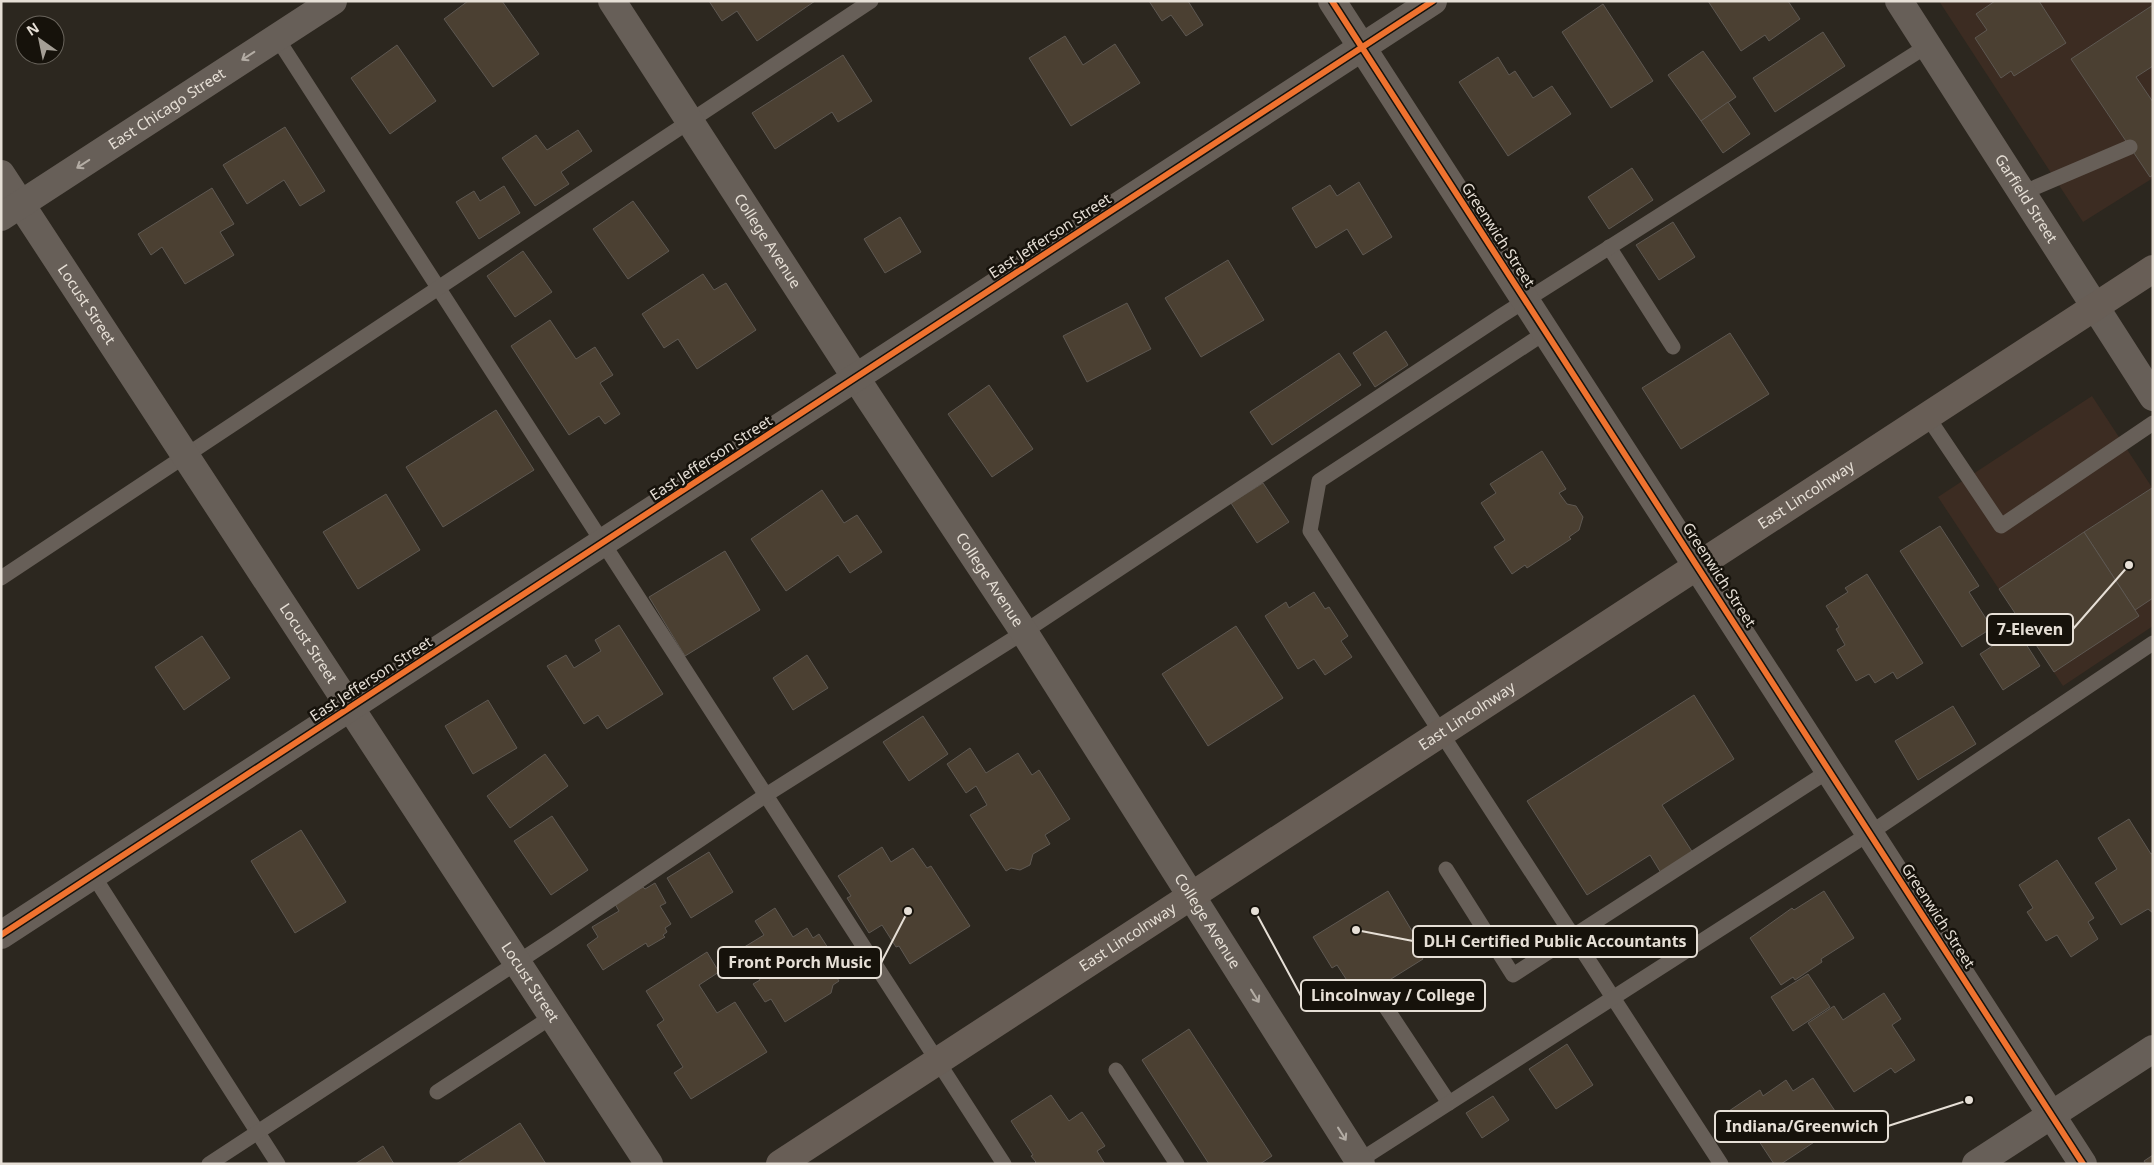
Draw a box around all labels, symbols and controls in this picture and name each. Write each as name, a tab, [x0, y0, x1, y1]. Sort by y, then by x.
north arrow	[15, 15, 65, 65]
text: N	[23, 18, 43, 40]
one-way arrow	[241, 51, 255, 62]
street label: East Chicago Street	[104, 62, 229, 154]
street label: Garfield Street	[1991, 150, 2063, 247]
one-way arrow	[76, 160, 90, 170]
street label: Greenwich Street	[1458, 178, 1540, 291]
street label: East Jefferson Street	[984, 188, 1115, 282]
street label: College Avenue	[730, 189, 806, 292]
street label: Locust Street	[54, 260, 121, 348]
street label: East Jefferson Street	[645, 410, 776, 504]
street label: East Lincolnway	[1753, 455, 1858, 533]
street label: Greenwich Street	[1679, 518, 1761, 631]
street label: College Avenue	[952, 528, 1029, 630]
street label: Locust Street	[276, 599, 343, 687]
callout: 7-Eleven	[1987, 614, 2073, 645]
text: 7-Eleven	[1997, 618, 2063, 640]
street label: East Jefferson Street	[305, 631, 436, 725]
street label: East Lincolnway	[1414, 676, 1519, 754]
street label: Greenwich Street	[1898, 859, 1980, 972]
street label: College Avenue	[1170, 869, 1246, 972]
street label: East Lincolnway	[1075, 897, 1180, 975]
callout: DLH Certified Public Accountants	[1413, 926, 1697, 957]
text: DLH Certified Public Accountants	[1423, 930, 1687, 952]
street label: Locust Street	[497, 938, 565, 1026]
callout: Front Porch Music	[718, 947, 881, 978]
text: Front Porch Music	[728, 951, 872, 973]
callout: Lincolnway / College	[1301, 980, 1485, 1011]
text: Lincolnway / College	[1311, 984, 1475, 1006]
one-way arrow	[1250, 989, 1261, 1003]
callout: Indiana/Greenwich	[1715, 1111, 1888, 1142]
text: Indiana/Greenwich	[1726, 1115, 1878, 1137]
one-way arrow	[1337, 1126, 1347, 1140]

